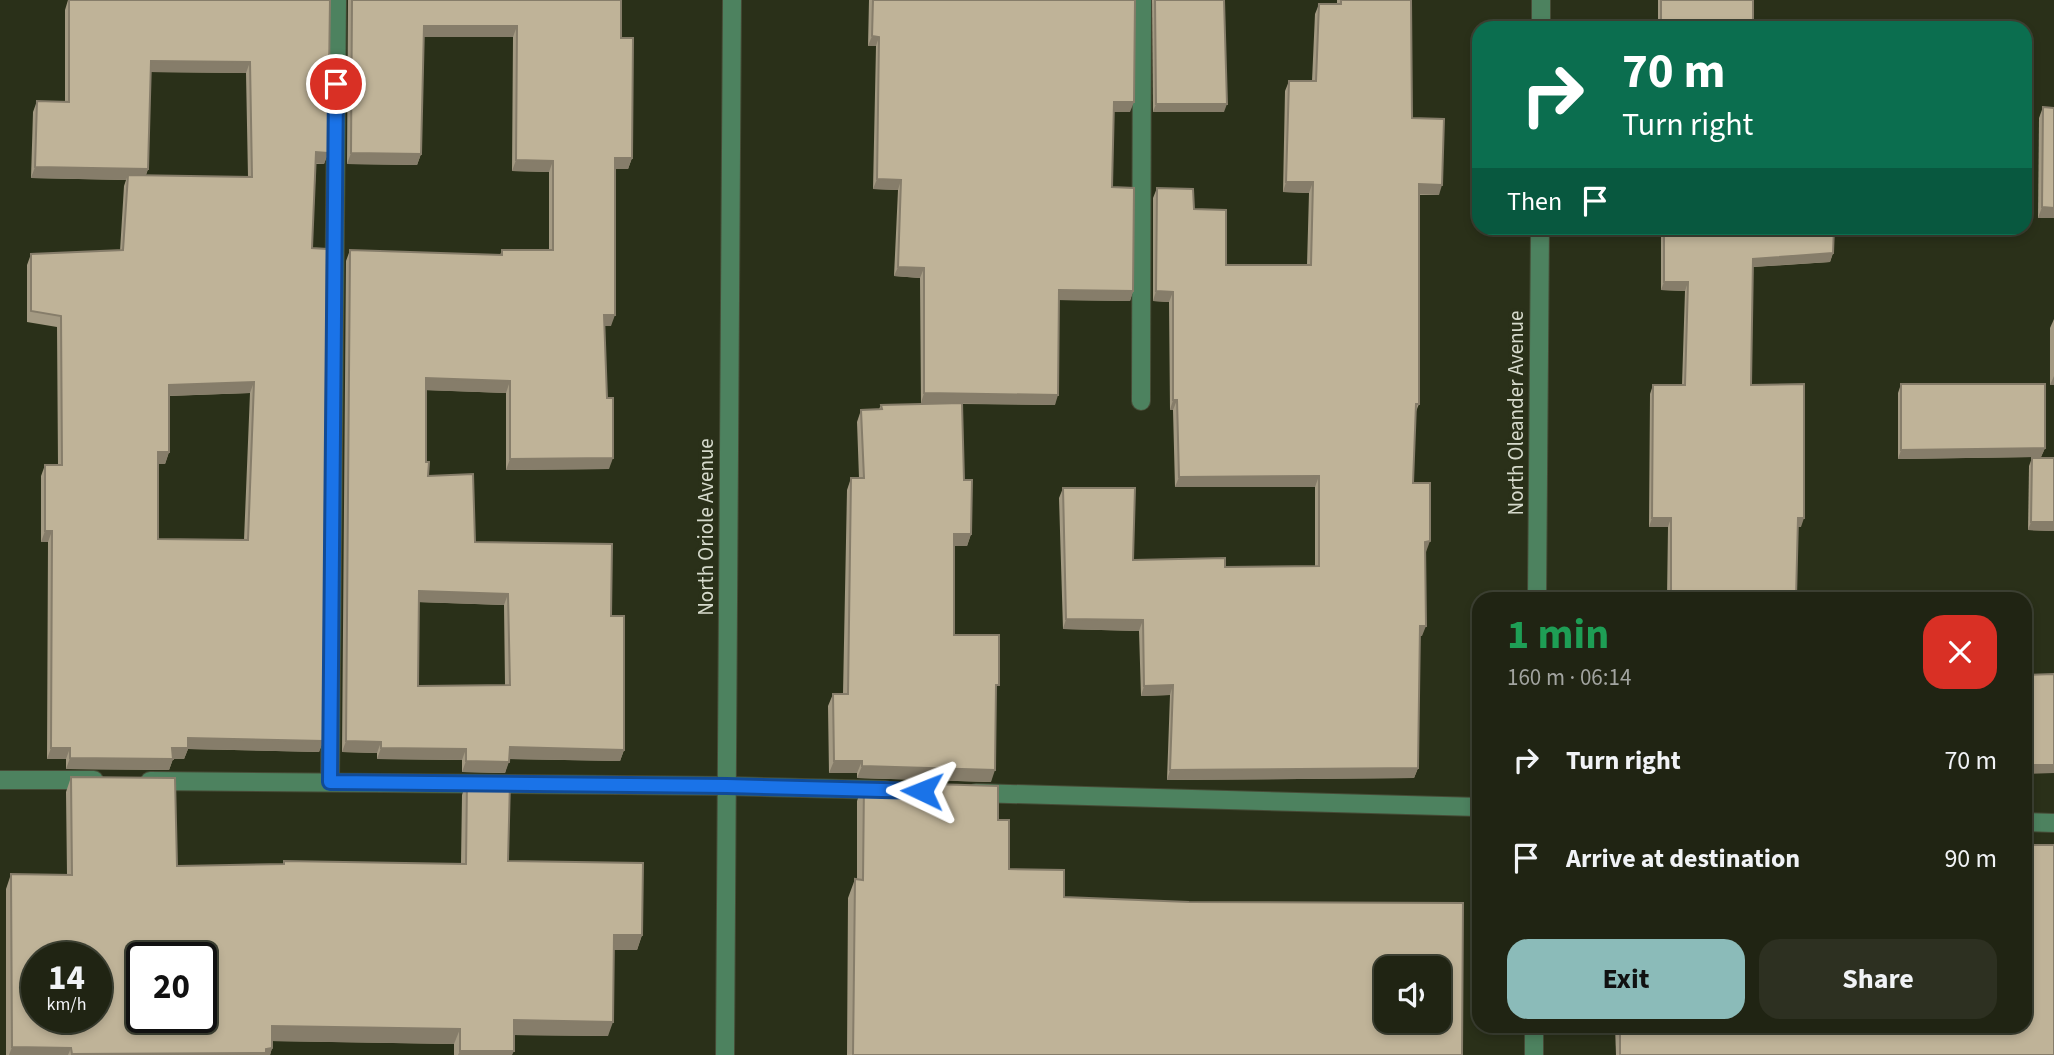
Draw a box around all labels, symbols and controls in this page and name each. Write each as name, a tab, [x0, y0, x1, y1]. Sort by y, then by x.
text: 70 m	[1622, 37, 1726, 107]
icon: right	[1507, 49, 1598, 140]
pin	[306, 54, 366, 114]
icon: arrive	[317, 65, 355, 103]
text: Turn right	[1622, 102, 1753, 148]
icon: arrive	[1576, 182, 1614, 220]
text: Then	[1507, 183, 1562, 220]
street label: North Oleander Avenue	[1501, 311, 1531, 515]
street label: North Oriole Avenue	[691, 438, 721, 616]
text: 1 min	[1507, 605, 1609, 665]
button: close	[1923, 615, 1997, 689]
text: 160 m · 06:14	[1507, 661, 1631, 694]
icon: right	[1507, 741, 1545, 779]
text: Turn right	[1566, 742, 1681, 779]
text: 70 m	[1944, 742, 1997, 779]
position arrow	[885, 754, 959, 828]
icon: arrive	[1507, 839, 1545, 877]
text: Arrive at destination	[1566, 840, 1800, 877]
text: 90 m	[1944, 840, 1997, 877]
button: Exit	[1507, 939, 1745, 1019]
button: Share	[1759, 939, 1997, 1019]
speed limit sign: 20	[126, 942, 217, 1033]
text: 14	[48, 953, 85, 1003]
map controls	[1374, 956, 1451, 1033]
button: sound	[1374, 956, 1451, 1033]
text: km/h	[47, 992, 86, 1017]

